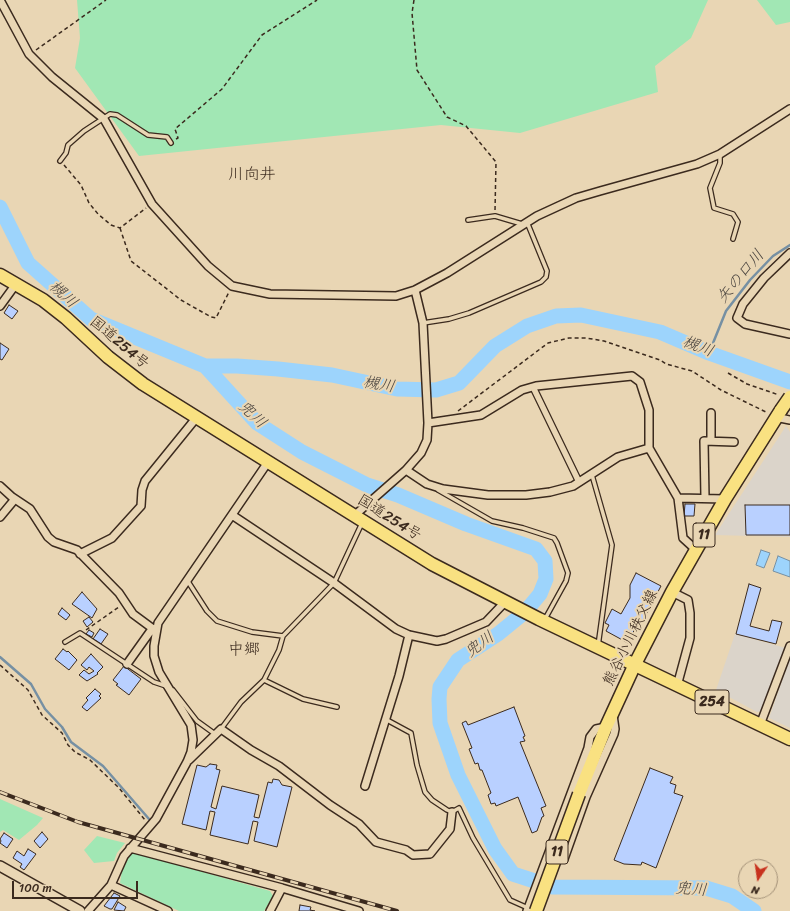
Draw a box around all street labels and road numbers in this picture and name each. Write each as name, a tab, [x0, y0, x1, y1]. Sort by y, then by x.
street label: 国道254号	[86, 313, 152, 373]
street label: 国道254号	[354, 491, 424, 545]
road number: 11	[693, 523, 715, 547]
street label: 熊谷小川秩父線	[600, 587, 662, 689]
road number: 254	[695, 690, 729, 714]
road number: 11	[546, 840, 568, 864]

